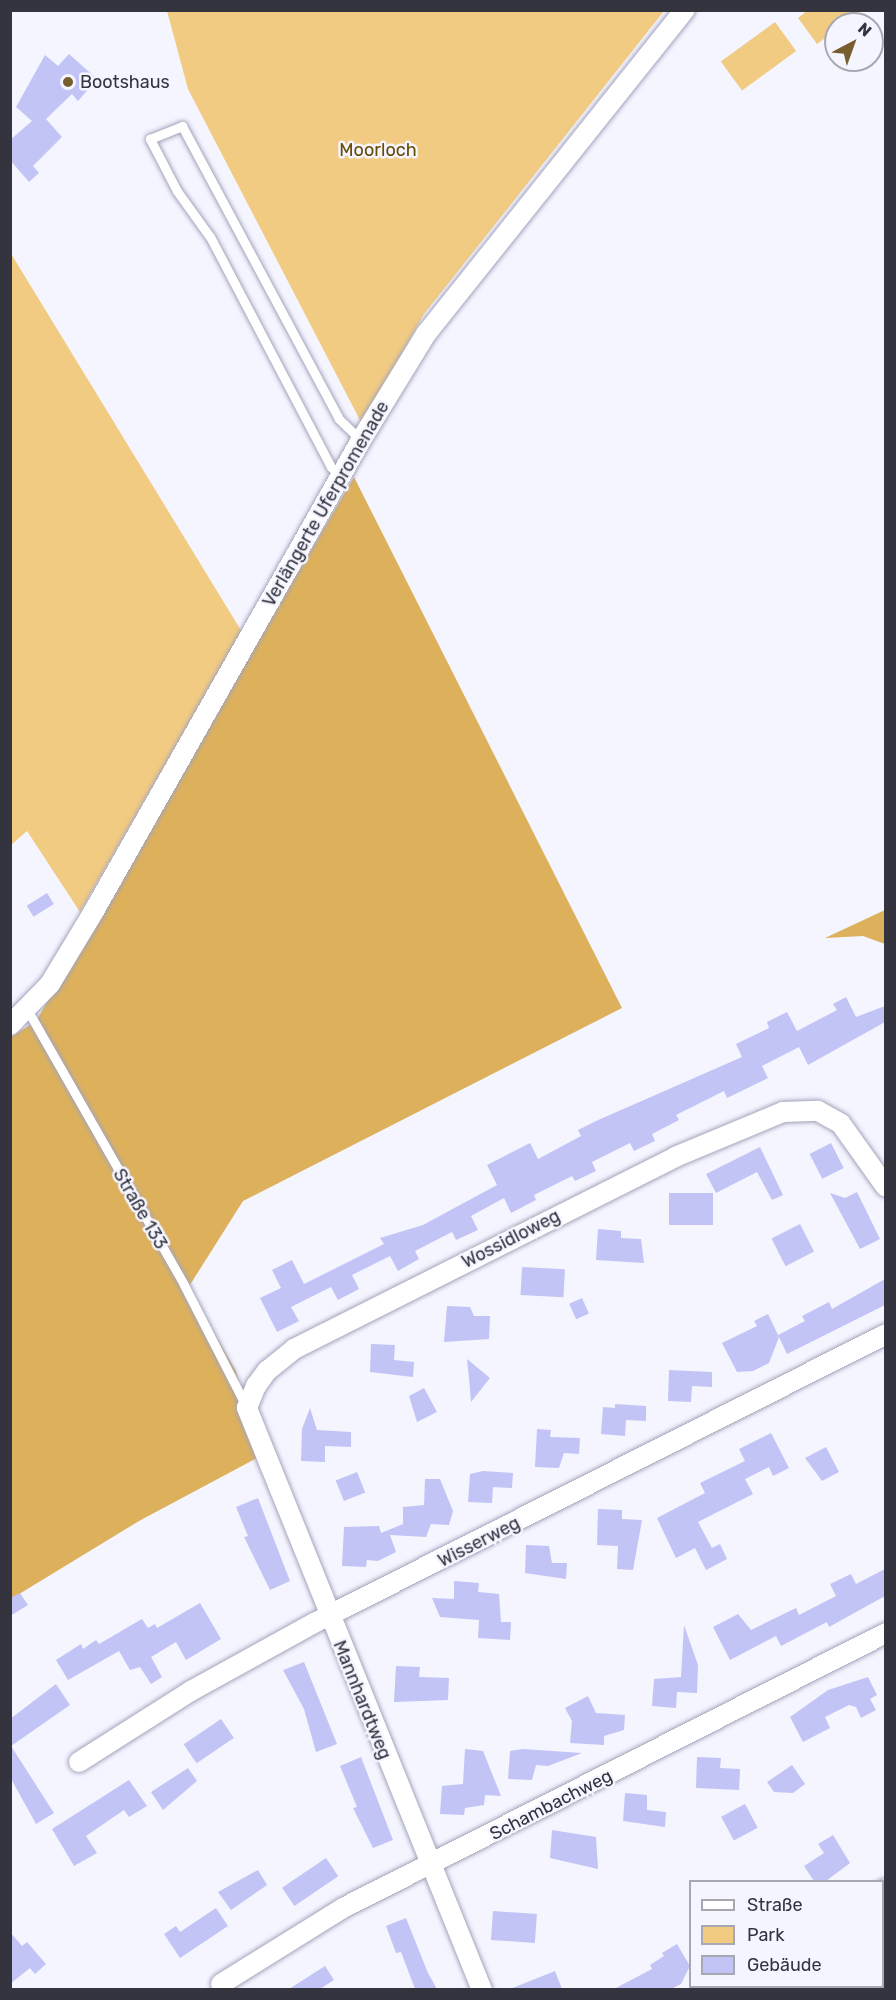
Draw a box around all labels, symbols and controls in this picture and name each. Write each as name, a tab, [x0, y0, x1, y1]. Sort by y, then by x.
north arrow	[824, 12, 884, 72]
text: N	[854, 19, 875, 40]
place label: Bootshaus	[80, 71, 170, 93]
marker: Bootshaus	[61, 75, 75, 89]
park label: Moorloch	[339, 139, 417, 161]
street label: Verlängerte Uferpromenade	[258, 397, 394, 611]
street label: Straße 133	[108, 1165, 172, 1253]
street label: Wossidloweg	[458, 1205, 564, 1273]
street label: Wisserweg	[434, 1512, 524, 1572]
street label: Mannhardtweg	[328, 1637, 396, 1763]
street label: Schambachweg	[486, 1765, 616, 1845]
legend	[689, 1880, 884, 1988]
text: Straße	[747, 1894, 803, 1916]
text: Park	[747, 1924, 784, 1946]
text: Gebäude	[747, 1954, 822, 1976]

